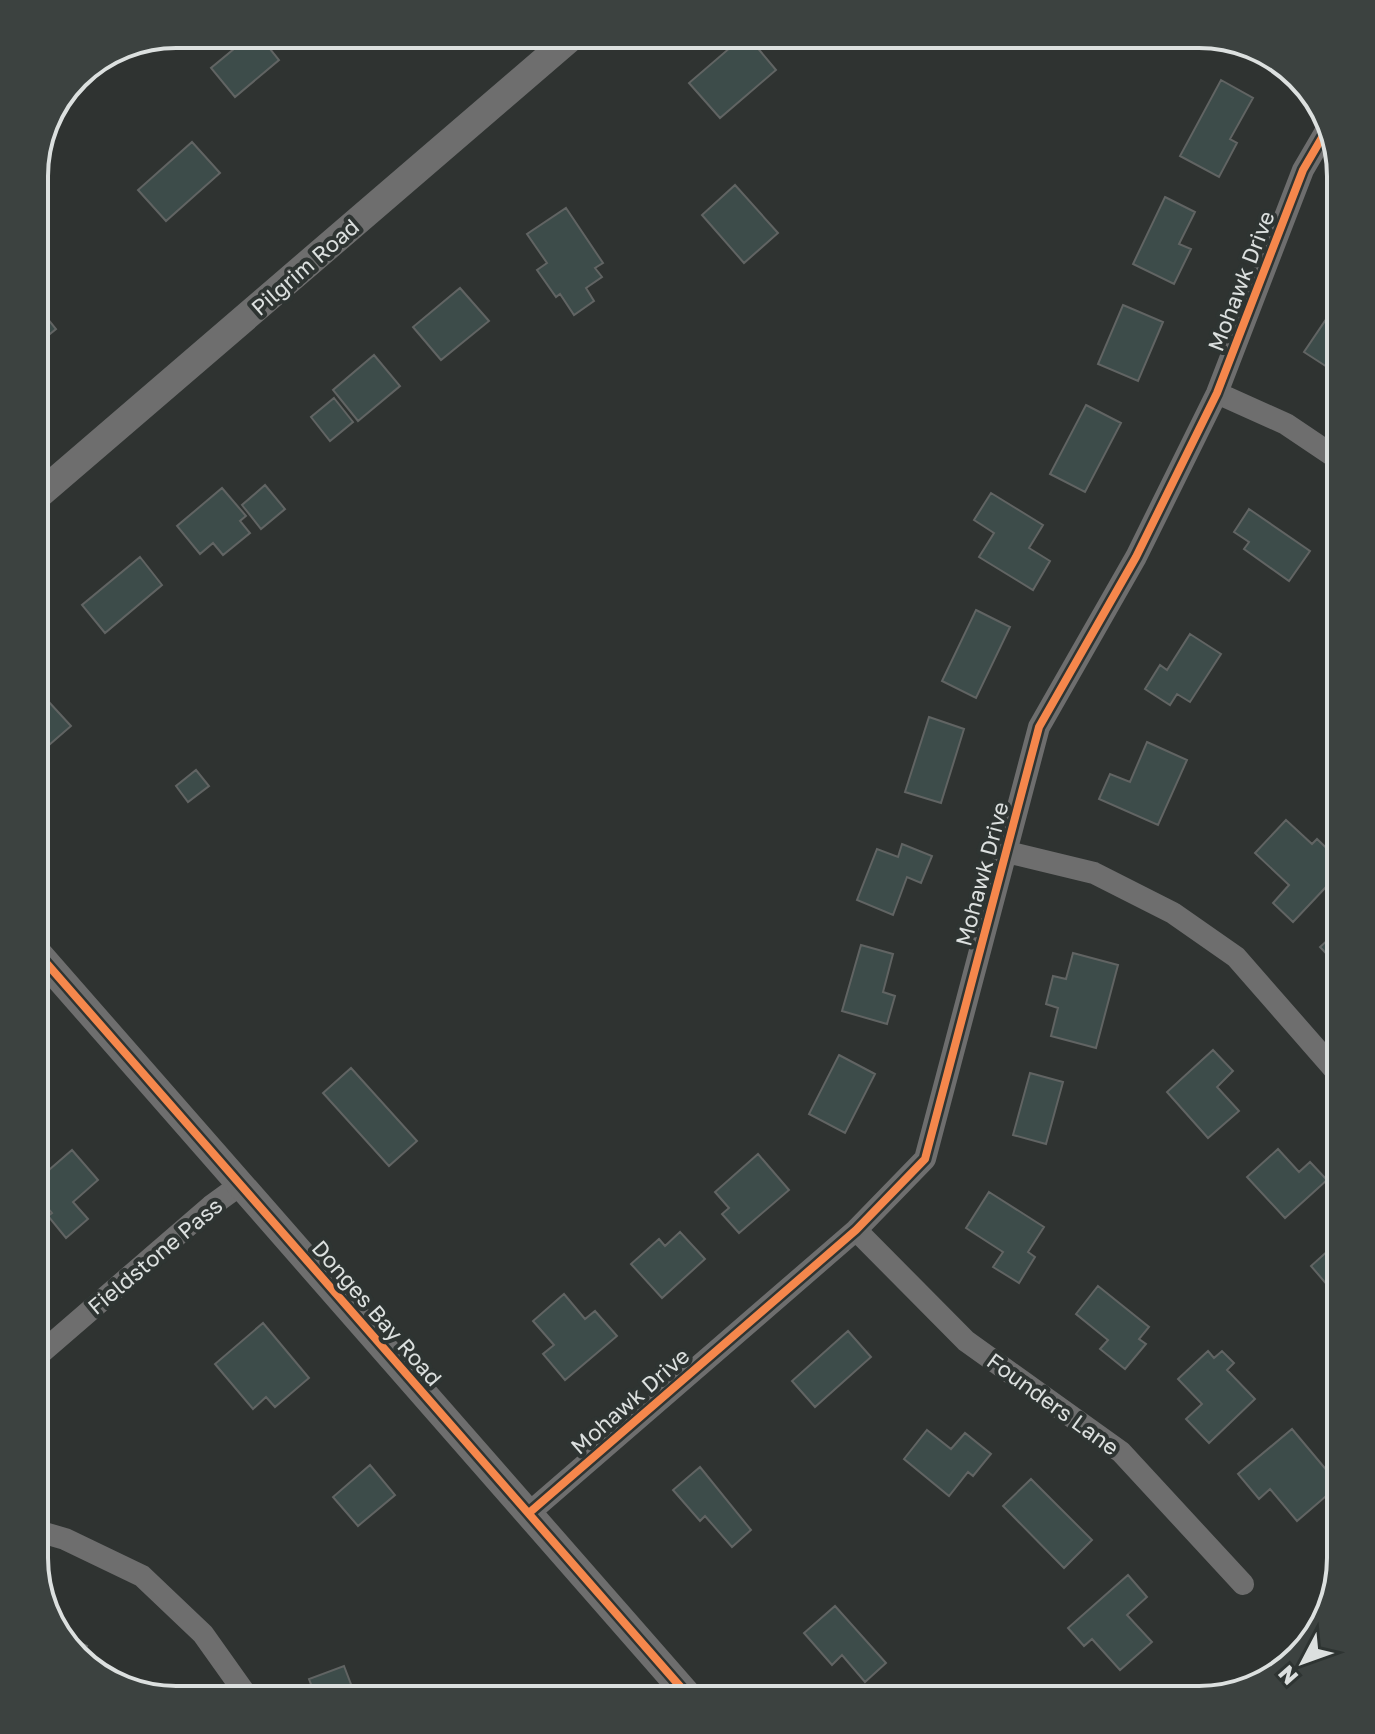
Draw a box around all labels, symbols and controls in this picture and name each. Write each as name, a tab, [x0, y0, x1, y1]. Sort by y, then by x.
street label: Mohawk Drive	[1201, 207, 1280, 355]
street label: Pilgrim Road	[245, 212, 364, 321]
street label: Mohawk Drive	[949, 799, 1014, 949]
street label: Fieldstone Pass	[82, 1191, 228, 1320]
street label: Donges Bay Road	[307, 1234, 448, 1391]
street label: Mohawk Drive	[565, 1342, 694, 1459]
street label: Founders Lane	[982, 1347, 1125, 1460]
north arrow	[1263, 1622, 1343, 1702]
text: N	[1272, 1660, 1303, 1691]

